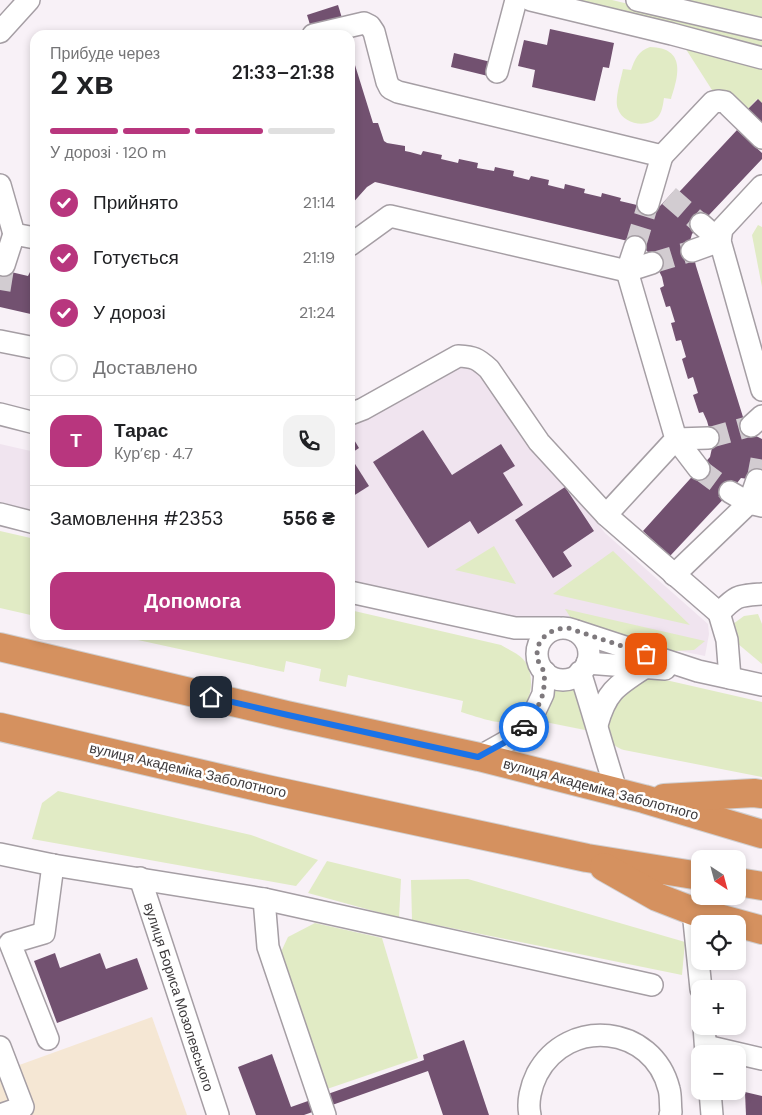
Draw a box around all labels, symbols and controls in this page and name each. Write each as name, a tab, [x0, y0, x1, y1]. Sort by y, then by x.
text: Прибуде через	[50, 43, 160, 64]
text: 21:33–21:38	[232, 60, 335, 85]
text: 2 хв	[50, 62, 114, 104]
text: У дорозі · 120 m	[50, 142, 166, 163]
icon: check	[50, 189, 78, 217]
text: Прийнято	[93, 190, 178, 215]
text: 21:14	[303, 192, 335, 213]
icon: check	[50, 244, 78, 272]
text: Готується	[93, 245, 179, 270]
text: 21:19	[303, 247, 335, 268]
icon: check	[50, 299, 78, 327]
text: У дорозі	[93, 300, 166, 325]
text: 21:24	[299, 302, 335, 323]
text: Доставлено	[93, 355, 198, 380]
button: phone	[283, 415, 335, 467]
text: Тарас	[114, 418, 168, 443]
text: Т	[70, 428, 82, 453]
text: Кур’єр · 4.7	[114, 443, 193, 464]
text: Замовлення #2353	[50, 506, 224, 531]
text: 556 ₴	[282, 506, 335, 531]
button: Допомога	[50, 572, 335, 630]
pin	[625, 633, 667, 675]
icon: bag	[632, 640, 660, 668]
pin	[190, 676, 232, 718]
icon: home	[197, 683, 225, 711]
courier	[499, 702, 549, 752]
icon: car	[510, 713, 538, 741]
street label: вулиця Академіка Заболотного	[88, 739, 288, 801]
street label: вулиця Академіка Заболотного	[501, 754, 701, 824]
north arrow	[691, 850, 746, 905]
map controls	[691, 850, 746, 1100]
street label: вулиця Бориса Мозолевського	[140, 900, 218, 1094]
button: locate	[691, 915, 746, 970]
button: +	[691, 980, 746, 1035]
button: −	[691, 1045, 746, 1100]

